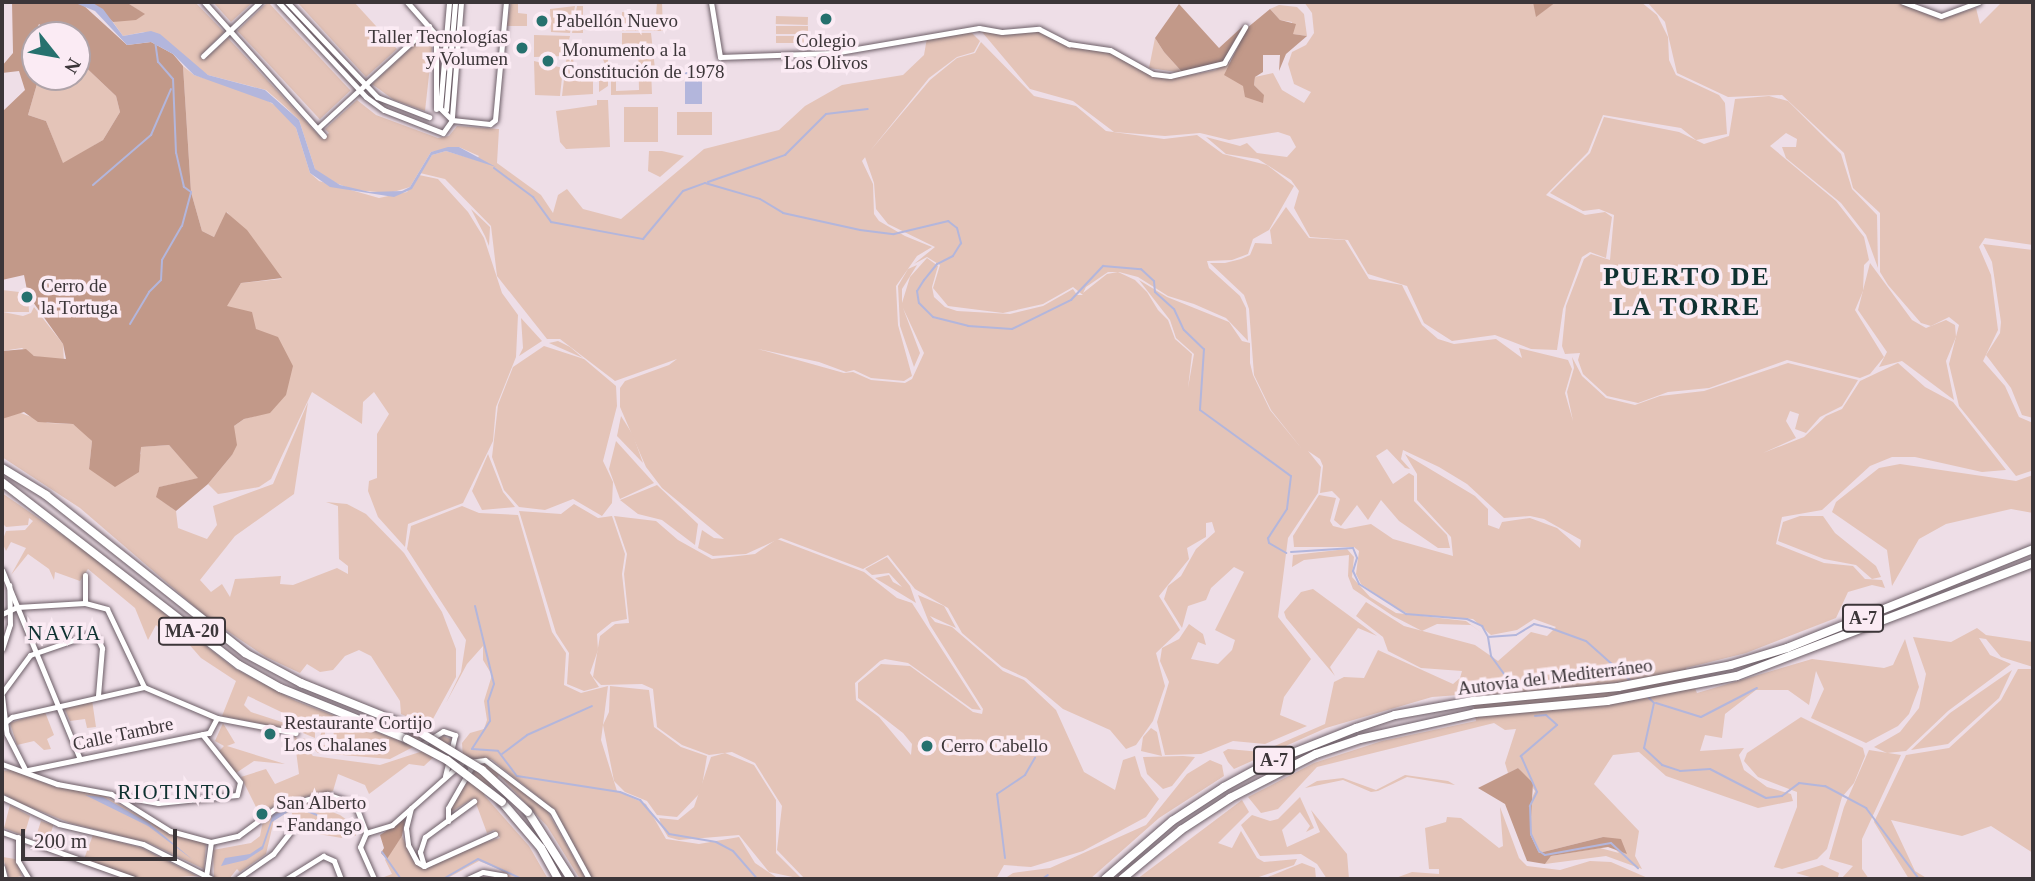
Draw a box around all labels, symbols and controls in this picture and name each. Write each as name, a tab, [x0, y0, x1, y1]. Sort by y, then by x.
place label: Pabellón Nuevo	[556, 10, 678, 32]
marker: Colegio Los Olivos	[818, 11, 834, 27]
marker: Pabellón Nuevo	[534, 13, 550, 29]
north arrow	[21, 21, 91, 91]
place label: Taller Tecnologías y Volumen	[368, 26, 508, 70]
place label: Colegio Los Olivos	[784, 30, 868, 74]
place label: Monumento a la Constitución de 1978	[562, 39, 725, 83]
marker: Taller Tecnologías y Volumen	[514, 40, 530, 56]
marker: Monumento a la Constitución de 1978	[540, 53, 556, 69]
text: N	[60, 55, 85, 77]
district label: PUERTO DE LA TORRE	[1604, 261, 1770, 322]
place label: Cerro de la Tortuga	[41, 275, 118, 319]
marker: Cerro de la Tortuga	[19, 289, 35, 305]
road number: A-7	[1842, 604, 1884, 632]
road number: MA-20	[157, 616, 227, 646]
district label: NAVIA	[28, 620, 102, 646]
street label: Autovía del Mediterráneo	[1456, 654, 1654, 700]
street label: Calle Tambre	[70, 712, 176, 756]
place label: Restaurante Cortijo Los Chalanes	[284, 712, 432, 756]
marker: Restaurante Cortijo Los Chalanes	[262, 726, 278, 742]
place label: Cerro Cabello	[941, 735, 1048, 757]
marker: Cerro Cabello	[919, 738, 935, 754]
road number: A-7	[1253, 746, 1295, 774]
district label: RIOTINTO	[119, 779, 231, 805]
place label: San Alberto - Fandango	[276, 792, 367, 836]
marker: San Alberto - Fandango	[254, 806, 270, 822]
scale bar	[24, 814, 180, 858]
text: 200 m	[34, 829, 87, 853]

